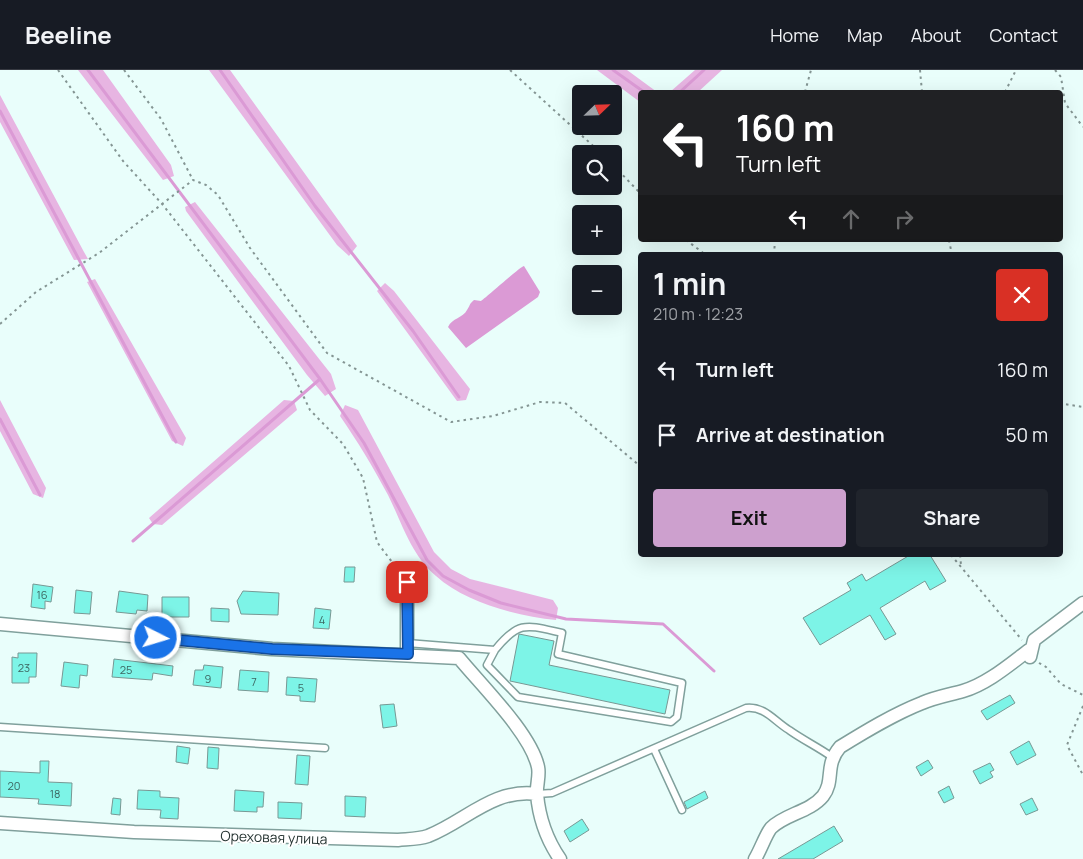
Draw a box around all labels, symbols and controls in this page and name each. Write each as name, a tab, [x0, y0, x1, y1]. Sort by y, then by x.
text: Beeline	[25, 18, 112, 51]
text: Home	[770, 23, 819, 47]
text: Map	[847, 23, 883, 47]
text: About	[911, 23, 961, 47]
text: Contact	[989, 23, 1058, 47]
north arrow	[572, 85, 622, 135]
map controls	[572, 85, 622, 315]
text: 160 m	[736, 104, 835, 152]
icon: left	[653, 110, 718, 175]
button: search	[572, 145, 622, 195]
text: Turn left	[736, 149, 821, 179]
button: +	[572, 205, 622, 255]
icon: left	[784, 205, 812, 233]
icon: ahead	[837, 205, 865, 233]
icon: right	[890, 205, 918, 233]
text: 1 min	[653, 263, 726, 304]
button: −	[572, 265, 622, 315]
button: close	[996, 269, 1048, 321]
text: 210 m · 12:23	[653, 303, 743, 325]
icon: left	[653, 356, 681, 384]
text: Turn left	[696, 357, 774, 383]
text: 160 m	[997, 357, 1048, 383]
icon: arrive	[653, 421, 681, 449]
text: Arrive at destination	[696, 422, 885, 448]
text: 50 m	[1006, 422, 1048, 448]
button: Exit	[653, 489, 846, 547]
button: Share	[856, 489, 1048, 547]
pin	[386, 561, 428, 603]
icon: arrive	[393, 568, 421, 596]
house number: 16	[36, 587, 48, 602]
position arrow	[129, 611, 181, 663]
house number: 4	[319, 612, 325, 627]
house number: 23	[18, 660, 30, 675]
house number: 25	[120, 662, 132, 677]
house number: 9	[205, 671, 212, 686]
house number: 7	[251, 674, 257, 689]
house number: 5	[298, 680, 304, 695]
house number: 20	[8, 778, 20, 793]
house number: 18	[50, 786, 60, 801]
street label: Ореховая улица	[220, 826, 328, 848]

